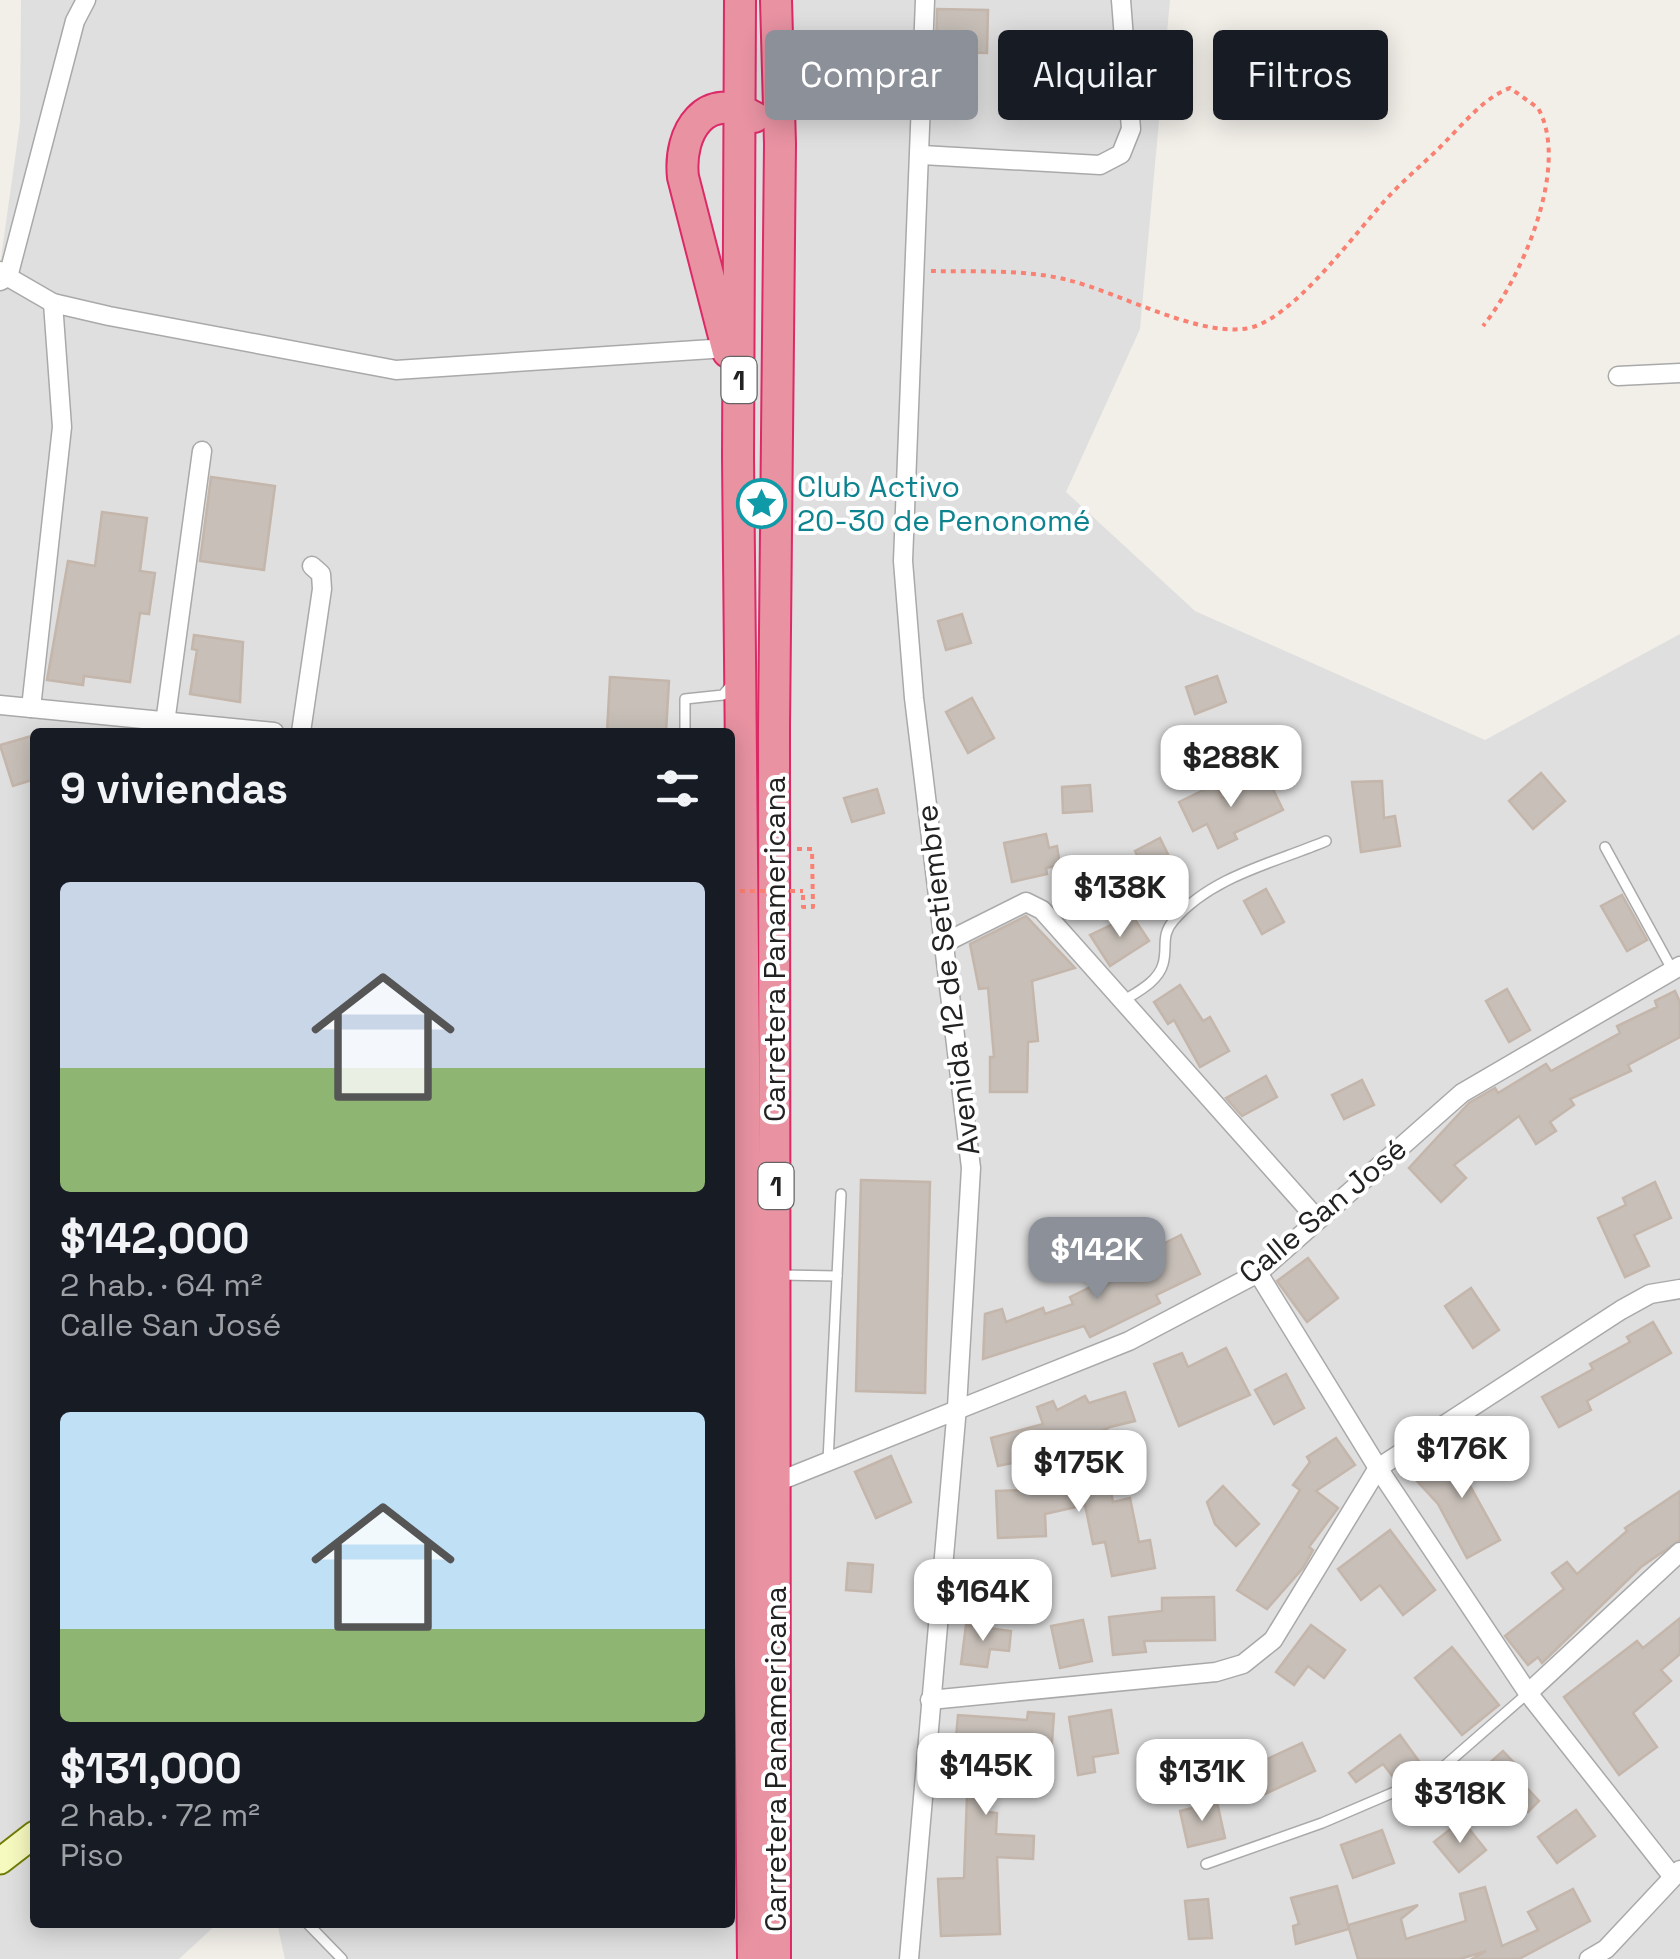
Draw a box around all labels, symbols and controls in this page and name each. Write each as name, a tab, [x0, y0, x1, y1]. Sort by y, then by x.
chip: Comprar	[765, 30, 978, 120]
chip: Alquilar	[998, 30, 1193, 120]
chip: Filtros	[1213, 30, 1388, 120]
road number: 1	[722, 357, 756, 403]
place label: Club Activo 20-30 de Penonomé	[797, 467, 1091, 540]
place icon: Club Activo 20-30 de Penonomé	[736, 478, 788, 530]
pin: $288K	[1161, 725, 1301, 810]
text: $288K	[1183, 737, 1279, 777]
icon: filters	[650, 761, 705, 816]
text: 9 viviendas	[60, 762, 288, 815]
street label: Carretera Panamericana	[755, 776, 794, 1122]
street label: Avenida 12 de Setiembre	[907, 803, 988, 1158]
pin: $138K	[1050, 855, 1190, 940]
text: $138K	[1074, 867, 1166, 907]
icon: home	[293, 947, 473, 1127]
street label: Calle San José	[1231, 1129, 1415, 1292]
road number: 1	[758, 1163, 794, 1209]
text: $142,000	[60, 1212, 250, 1265]
pin: $142K	[1027, 1217, 1167, 1302]
text: $142K	[1050, 1229, 1144, 1269]
text: 2 hab. · 64 m²	[60, 1265, 262, 1305]
text: Calle San José	[60, 1305, 281, 1345]
pin: $176K	[1392, 1416, 1532, 1501]
text: $176K	[1416, 1428, 1508, 1468]
pin: $175K	[1009, 1430, 1149, 1515]
text: $175K	[1034, 1442, 1124, 1482]
icon: home	[293, 1477, 473, 1657]
pin: $164K	[913, 1559, 1053, 1644]
text: $164K	[936, 1571, 1030, 1611]
street label: Carretera Panamericana	[756, 1586, 795, 1932]
pin: $145K	[916, 1733, 1056, 1818]
pin: $131K	[1132, 1739, 1272, 1824]
text: $131,000	[60, 1742, 242, 1795]
text: $145K	[939, 1745, 1033, 1785]
text: $131K	[1158, 1751, 1246, 1791]
pin: $318K	[1390, 1761, 1530, 1846]
text: $318K	[1414, 1773, 1506, 1813]
text: 2 hab. · 72 m²	[60, 1795, 260, 1835]
text: Piso	[60, 1835, 124, 1875]

